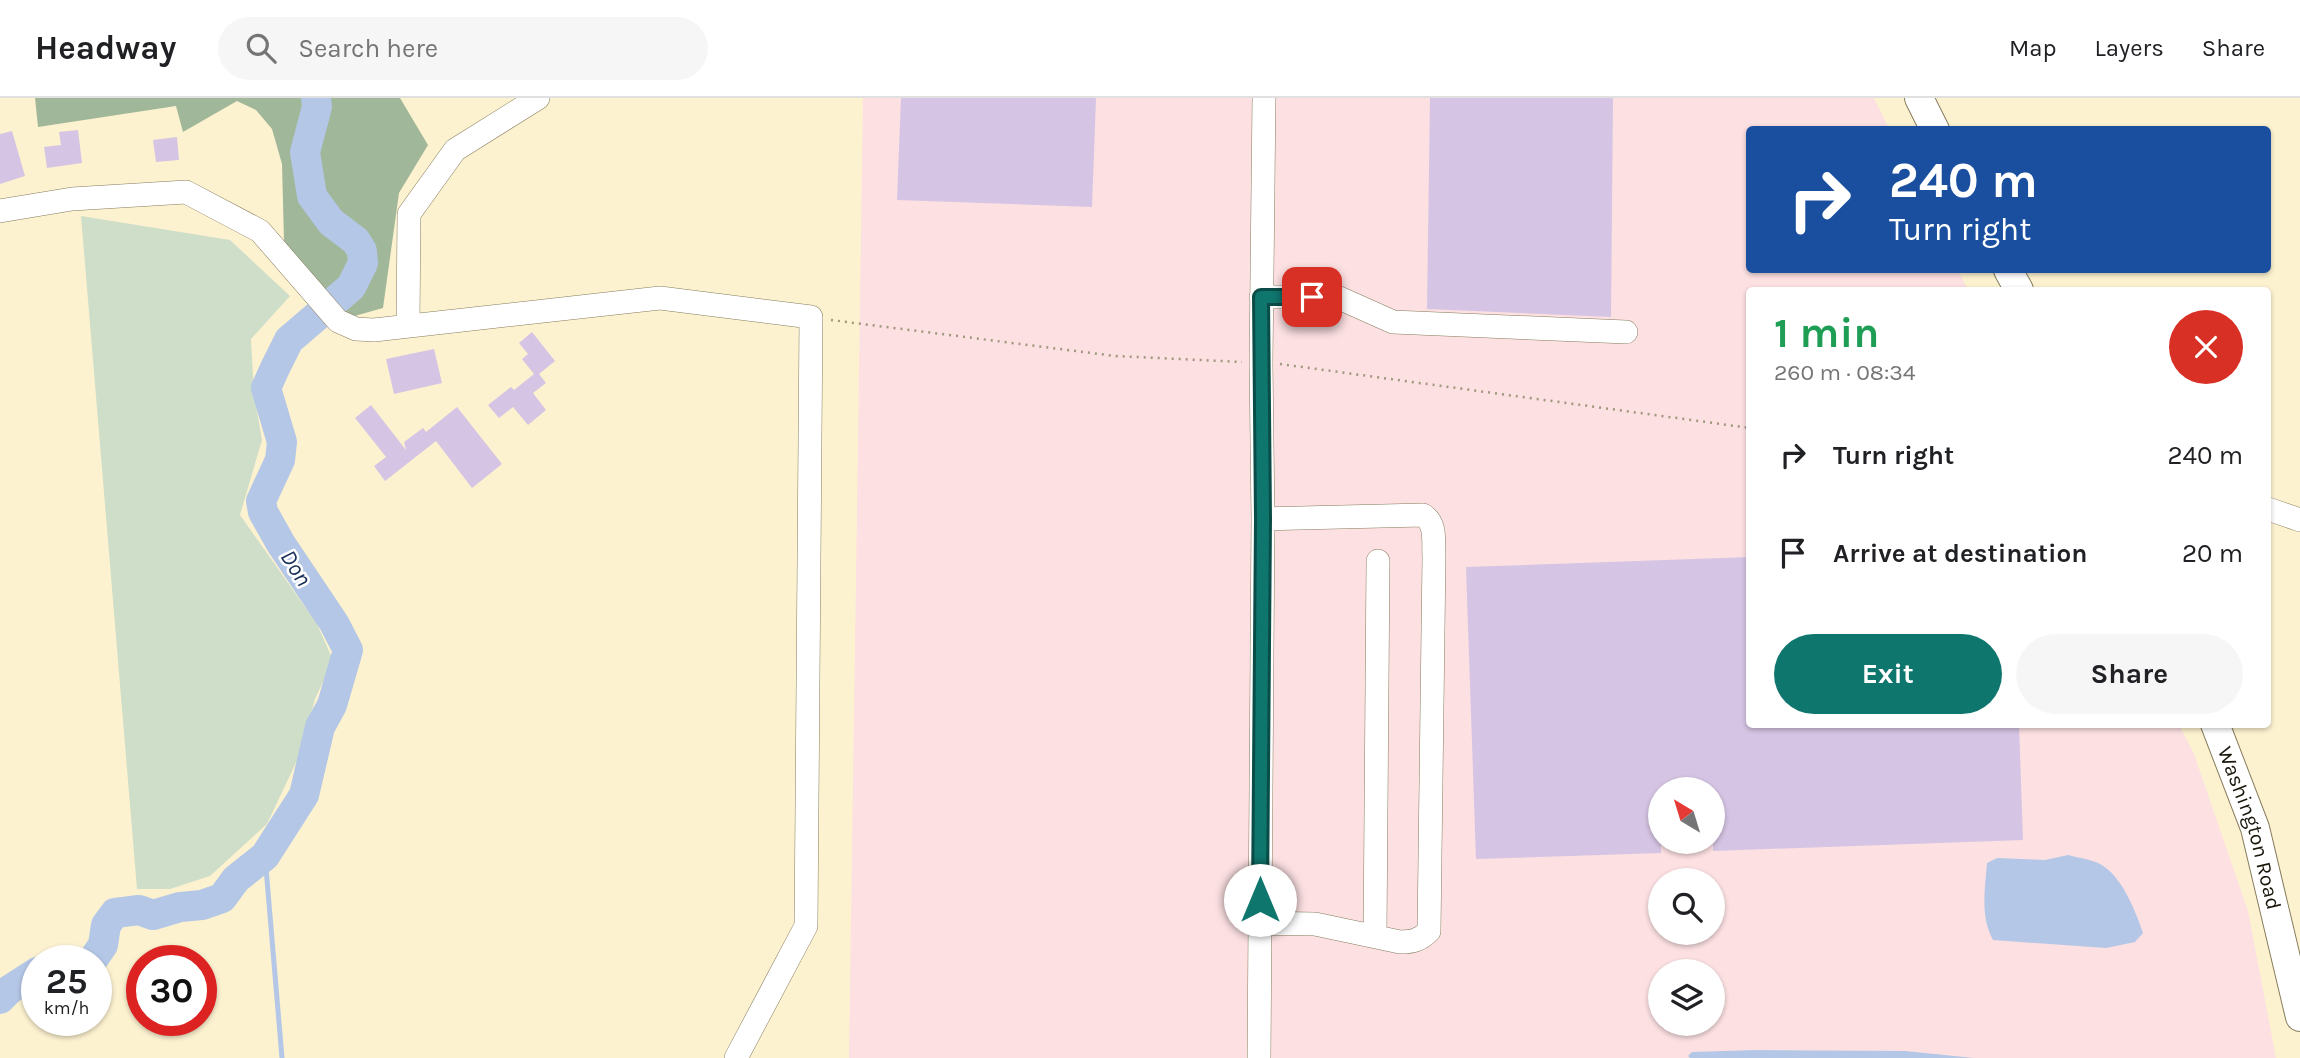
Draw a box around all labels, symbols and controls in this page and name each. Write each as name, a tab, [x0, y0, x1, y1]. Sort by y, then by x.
search box	[218, 17, 708, 80]
text: Headway	[35, 29, 176, 67]
icon: search	[242, 29, 280, 67]
text: Search here	[298, 33, 438, 64]
text: Map	[2009, 34, 2057, 62]
text: Layers	[2095, 34, 2164, 62]
text: Share	[2202, 34, 2265, 62]
text: 240 m	[1889, 152, 2038, 209]
icon: right	[1774, 154, 1865, 245]
text: Turn right	[1889, 211, 2031, 248]
pin	[1282, 267, 1342, 327]
icon: arrive	[1293, 278, 1331, 316]
text: 1 min	[1774, 308, 1879, 358]
button: close	[2169, 310, 2243, 384]
text: 260 m · 08:34	[1774, 359, 1916, 386]
icon: right	[1774, 436, 1812, 474]
text: Turn right	[1833, 440, 1954, 471]
text: 240 m	[2167, 440, 2243, 471]
icon: arrive	[1774, 534, 1812, 572]
text: Arrive at destination	[1833, 538, 2087, 569]
text: 20 m	[2182, 538, 2243, 569]
water label: Don	[275, 545, 317, 591]
button: Exit	[1774, 634, 2002, 714]
button: Share	[2016, 634, 2243, 714]
street label: Washington Road	[2213, 743, 2286, 912]
north arrow	[1648, 777, 1726, 854]
map controls	[1648, 777, 1725, 1036]
position arrow	[1223, 863, 1297, 937]
button: search	[1648, 868, 1725, 945]
speed limit sign: 30	[126, 945, 217, 1036]
button: layers	[1648, 959, 1725, 1036]
text: 25	[46, 961, 87, 1002]
text: km/h	[44, 997, 89, 1019]

